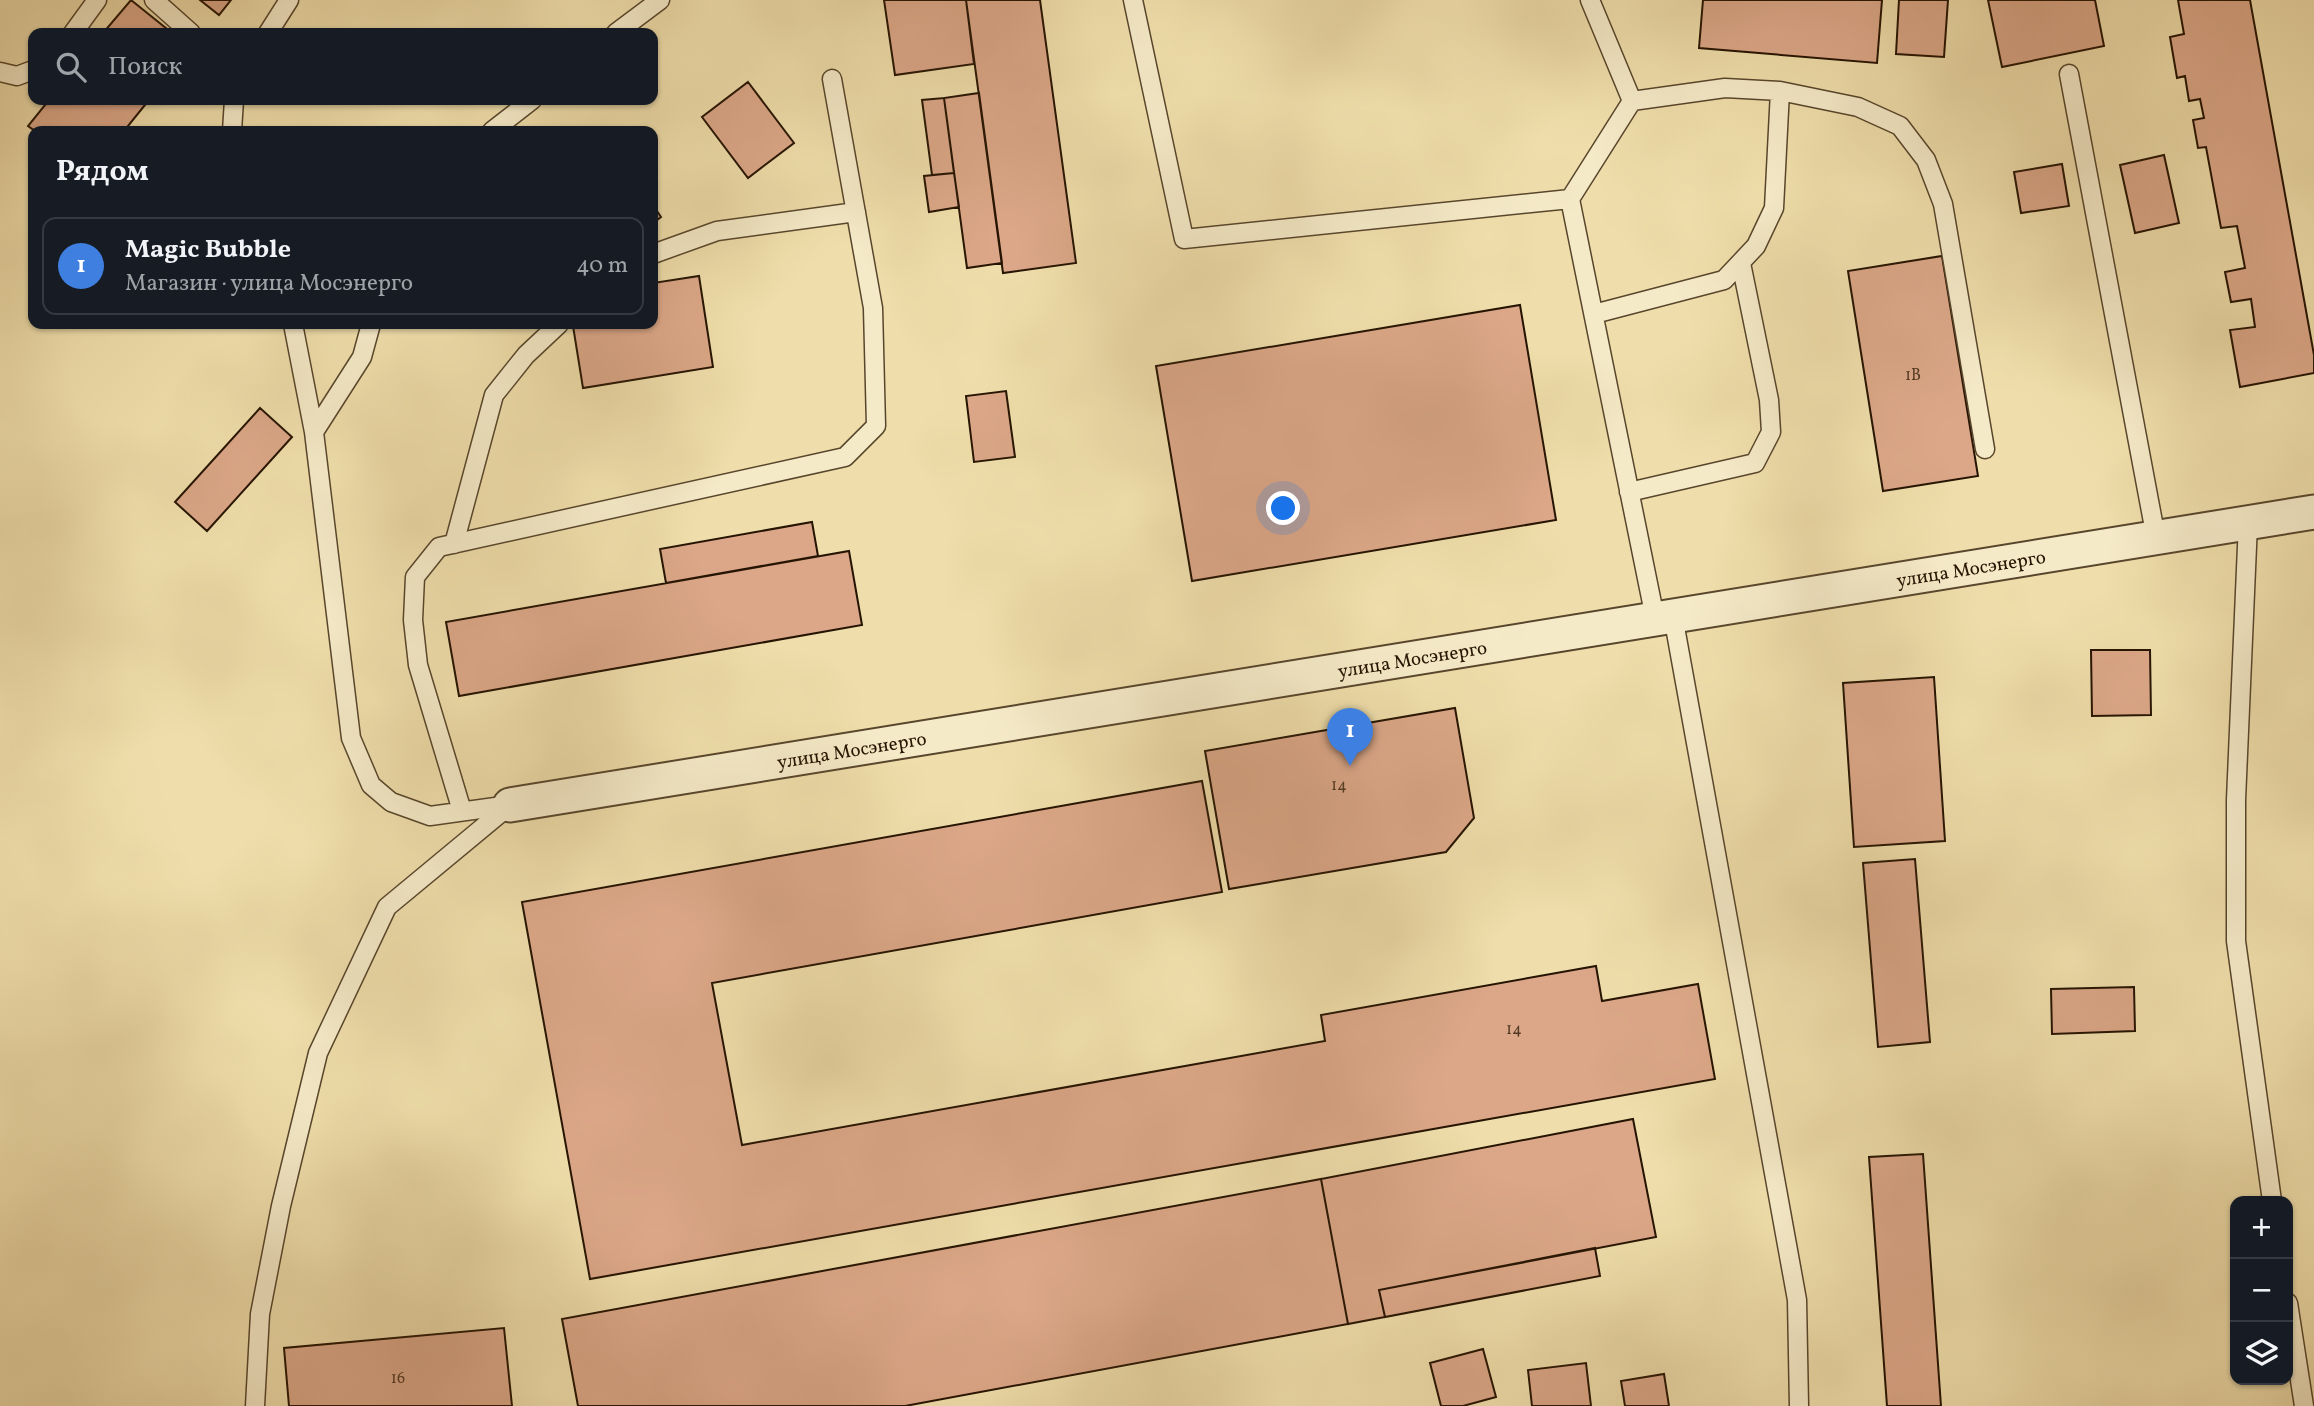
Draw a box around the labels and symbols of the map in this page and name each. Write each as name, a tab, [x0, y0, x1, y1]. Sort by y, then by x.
house number: 1В	[1905, 365, 1921, 387]
your location	[1266, 491, 1300, 525]
street label: улица Мосэнерго	[1895, 545, 2048, 595]
street label: улица Мосэнерго	[1336, 636, 1489, 685]
pin: 1	[1327, 708, 1373, 766]
street label: улица Мосэнерго	[775, 727, 928, 776]
house number: 14	[1331, 775, 1347, 797]
house number: 14	[1506, 1019, 1522, 1041]
house number: 16	[391, 1368, 405, 1390]

